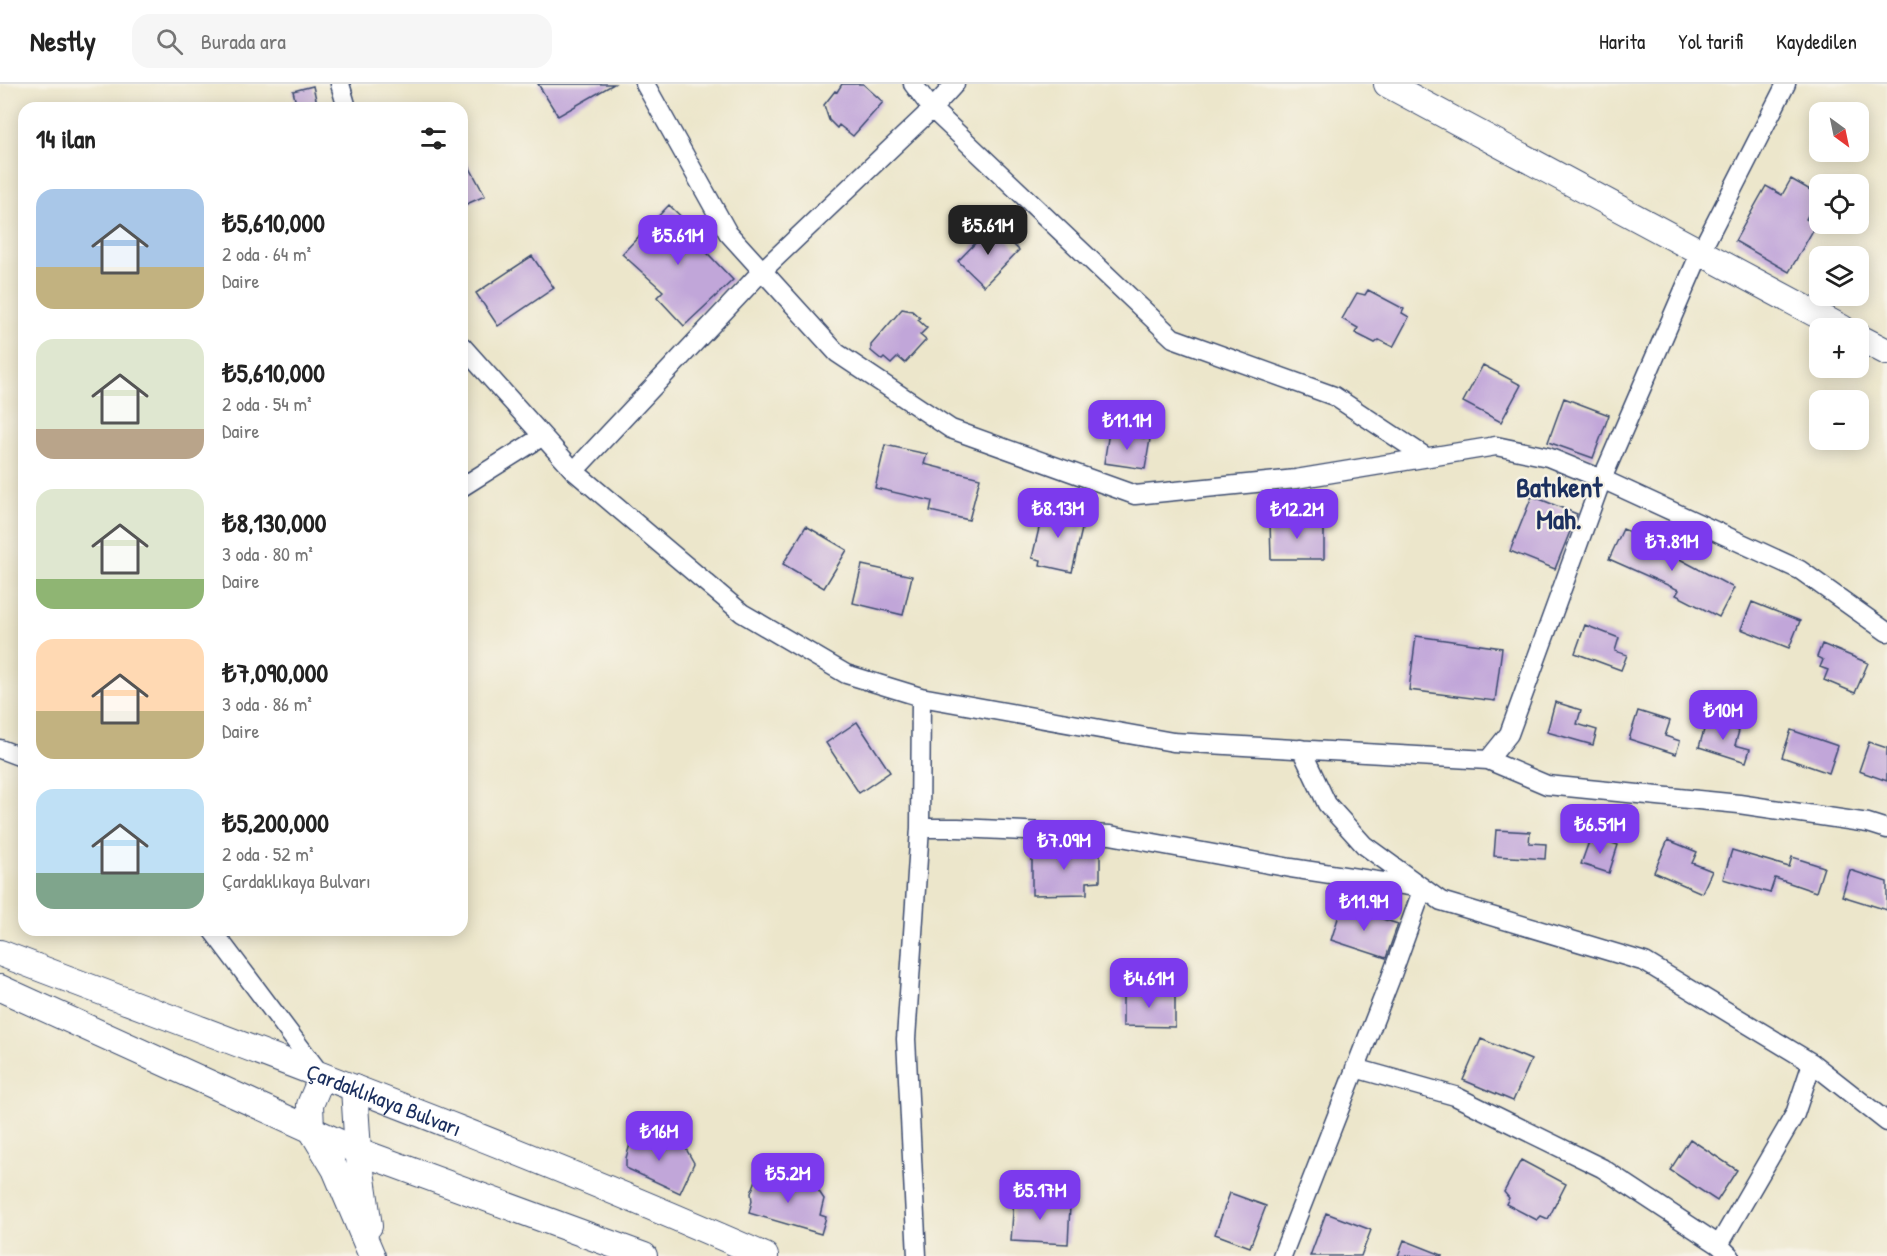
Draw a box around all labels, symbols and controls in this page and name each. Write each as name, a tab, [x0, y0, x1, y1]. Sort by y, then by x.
search box	[132, 14, 552, 68]
text: Nestly	[30, 22, 96, 60]
icon: search	[153, 25, 186, 58]
text: Burada ara	[201, 26, 286, 56]
text: Harita	[1599, 27, 1645, 56]
text: Yol tarifi	[1678, 27, 1743, 56]
text: Kaydedilen	[1776, 27, 1857, 56]
north arrow	[1809, 102, 1869, 162]
map controls	[1809, 102, 1869, 450]
text: 14 ilan	[36, 121, 96, 156]
icon: filters	[417, 122, 450, 155]
button: locate	[1809, 174, 1869, 234]
text: ₺5,610,000	[222, 205, 325, 240]
pin: ₺5.61M	[939, 205, 1037, 256]
text: ₺5.61M	[962, 211, 1014, 238]
icon: home	[84, 213, 156, 285]
pin: ₺5.61M	[629, 215, 727, 266]
text: ₺5.61M	[652, 221, 704, 248]
text: 2 oda · 64 m²	[222, 240, 311, 267]
button: layers	[1809, 246, 1869, 306]
text: Daire	[222, 267, 259, 294]
button: +	[1809, 318, 1869, 378]
text: ₺5,610,000	[222, 355, 325, 390]
icon: home	[84, 363, 156, 435]
text: 2 oda · 54 m²	[222, 390, 312, 417]
button: −	[1809, 390, 1869, 450]
pin: ₺11.1M	[1078, 400, 1176, 451]
text: ₺11.1M	[1102, 406, 1152, 433]
text: Daire	[222, 417, 259, 444]
district label: Batıkent Mah.	[1516, 468, 1603, 538]
pin: ₺8.13M	[1009, 488, 1107, 539]
pin: ₺12.2M	[1248, 489, 1346, 540]
text: ₺8.13M	[1032, 494, 1084, 521]
text: ₺12.2M	[1270, 495, 1324, 522]
text: ₺8,130,000	[222, 505, 326, 540]
icon: home	[84, 513, 156, 585]
pin: ₺7.81M	[1623, 521, 1721, 572]
text: ₺7.81M	[1645, 527, 1699, 554]
text: 3 oda · 80 m²	[222, 540, 313, 567]
text: Daire	[222, 567, 259, 594]
text: ₺7,090,000	[222, 655, 328, 690]
icon: home	[84, 663, 156, 735]
text: 3 oda · 86 m²	[222, 690, 312, 717]
pin: ₺10M	[1687, 690, 1759, 741]
text: ₺10M	[1703, 696, 1743, 723]
text: Daire	[222, 717, 259, 744]
pin: ₺6.51M	[1551, 804, 1649, 855]
text: ₺5,200,000	[222, 805, 329, 840]
text: ₺6.51M	[1574, 810, 1626, 837]
icon: home	[84, 813, 156, 885]
pin: ₺7.09M	[1015, 820, 1113, 871]
text: ₺7.09M	[1037, 826, 1091, 853]
text: 2 oda · 52 m²	[222, 840, 313, 867]
text: Çardaklıkaya Bulvarı	[222, 867, 371, 894]
pin: ₺11.9M	[1315, 881, 1413, 932]
text: ₺11.9M	[1339, 887, 1389, 914]
pin: ₺4.61M	[1100, 958, 1198, 1009]
text: ₺4.61M	[1124, 964, 1174, 991]
street label: Çardaklıkaya Bulvarı	[302, 1056, 466, 1143]
pin: ₺16M	[623, 1111, 695, 1162]
text: ₺16M	[640, 1117, 678, 1144]
pin: ₺5.2M	[746, 1153, 830, 1204]
text: ₺5.2M	[765, 1159, 811, 1186]
pin: ₺5.17M	[991, 1170, 1089, 1221]
text: ₺5.17M	[1013, 1176, 1067, 1203]

